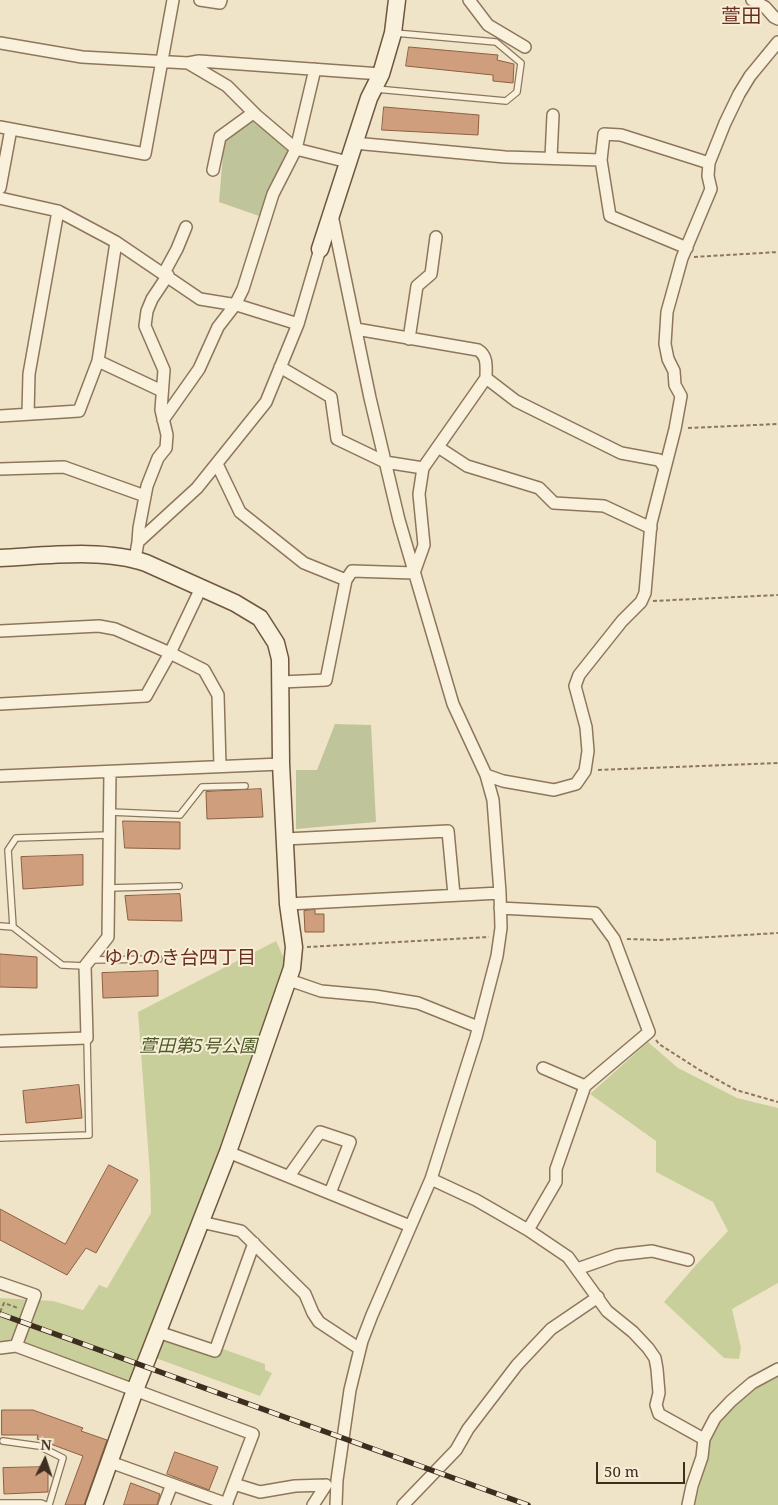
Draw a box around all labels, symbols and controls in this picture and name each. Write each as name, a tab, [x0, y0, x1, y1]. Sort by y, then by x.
district label: 萱田	[721, 5, 761, 29]
district label: ゆりのき台四丁目	[104, 948, 256, 970]
park label: 萱田第5号公園	[139, 1036, 257, 1058]
north arrow	[20, 1435, 70, 1485]
text: N	[40, 1435, 52, 1454]
scale bar	[598, 1452, 687, 1484]
text: 50 m	[604, 1461, 639, 1481]

